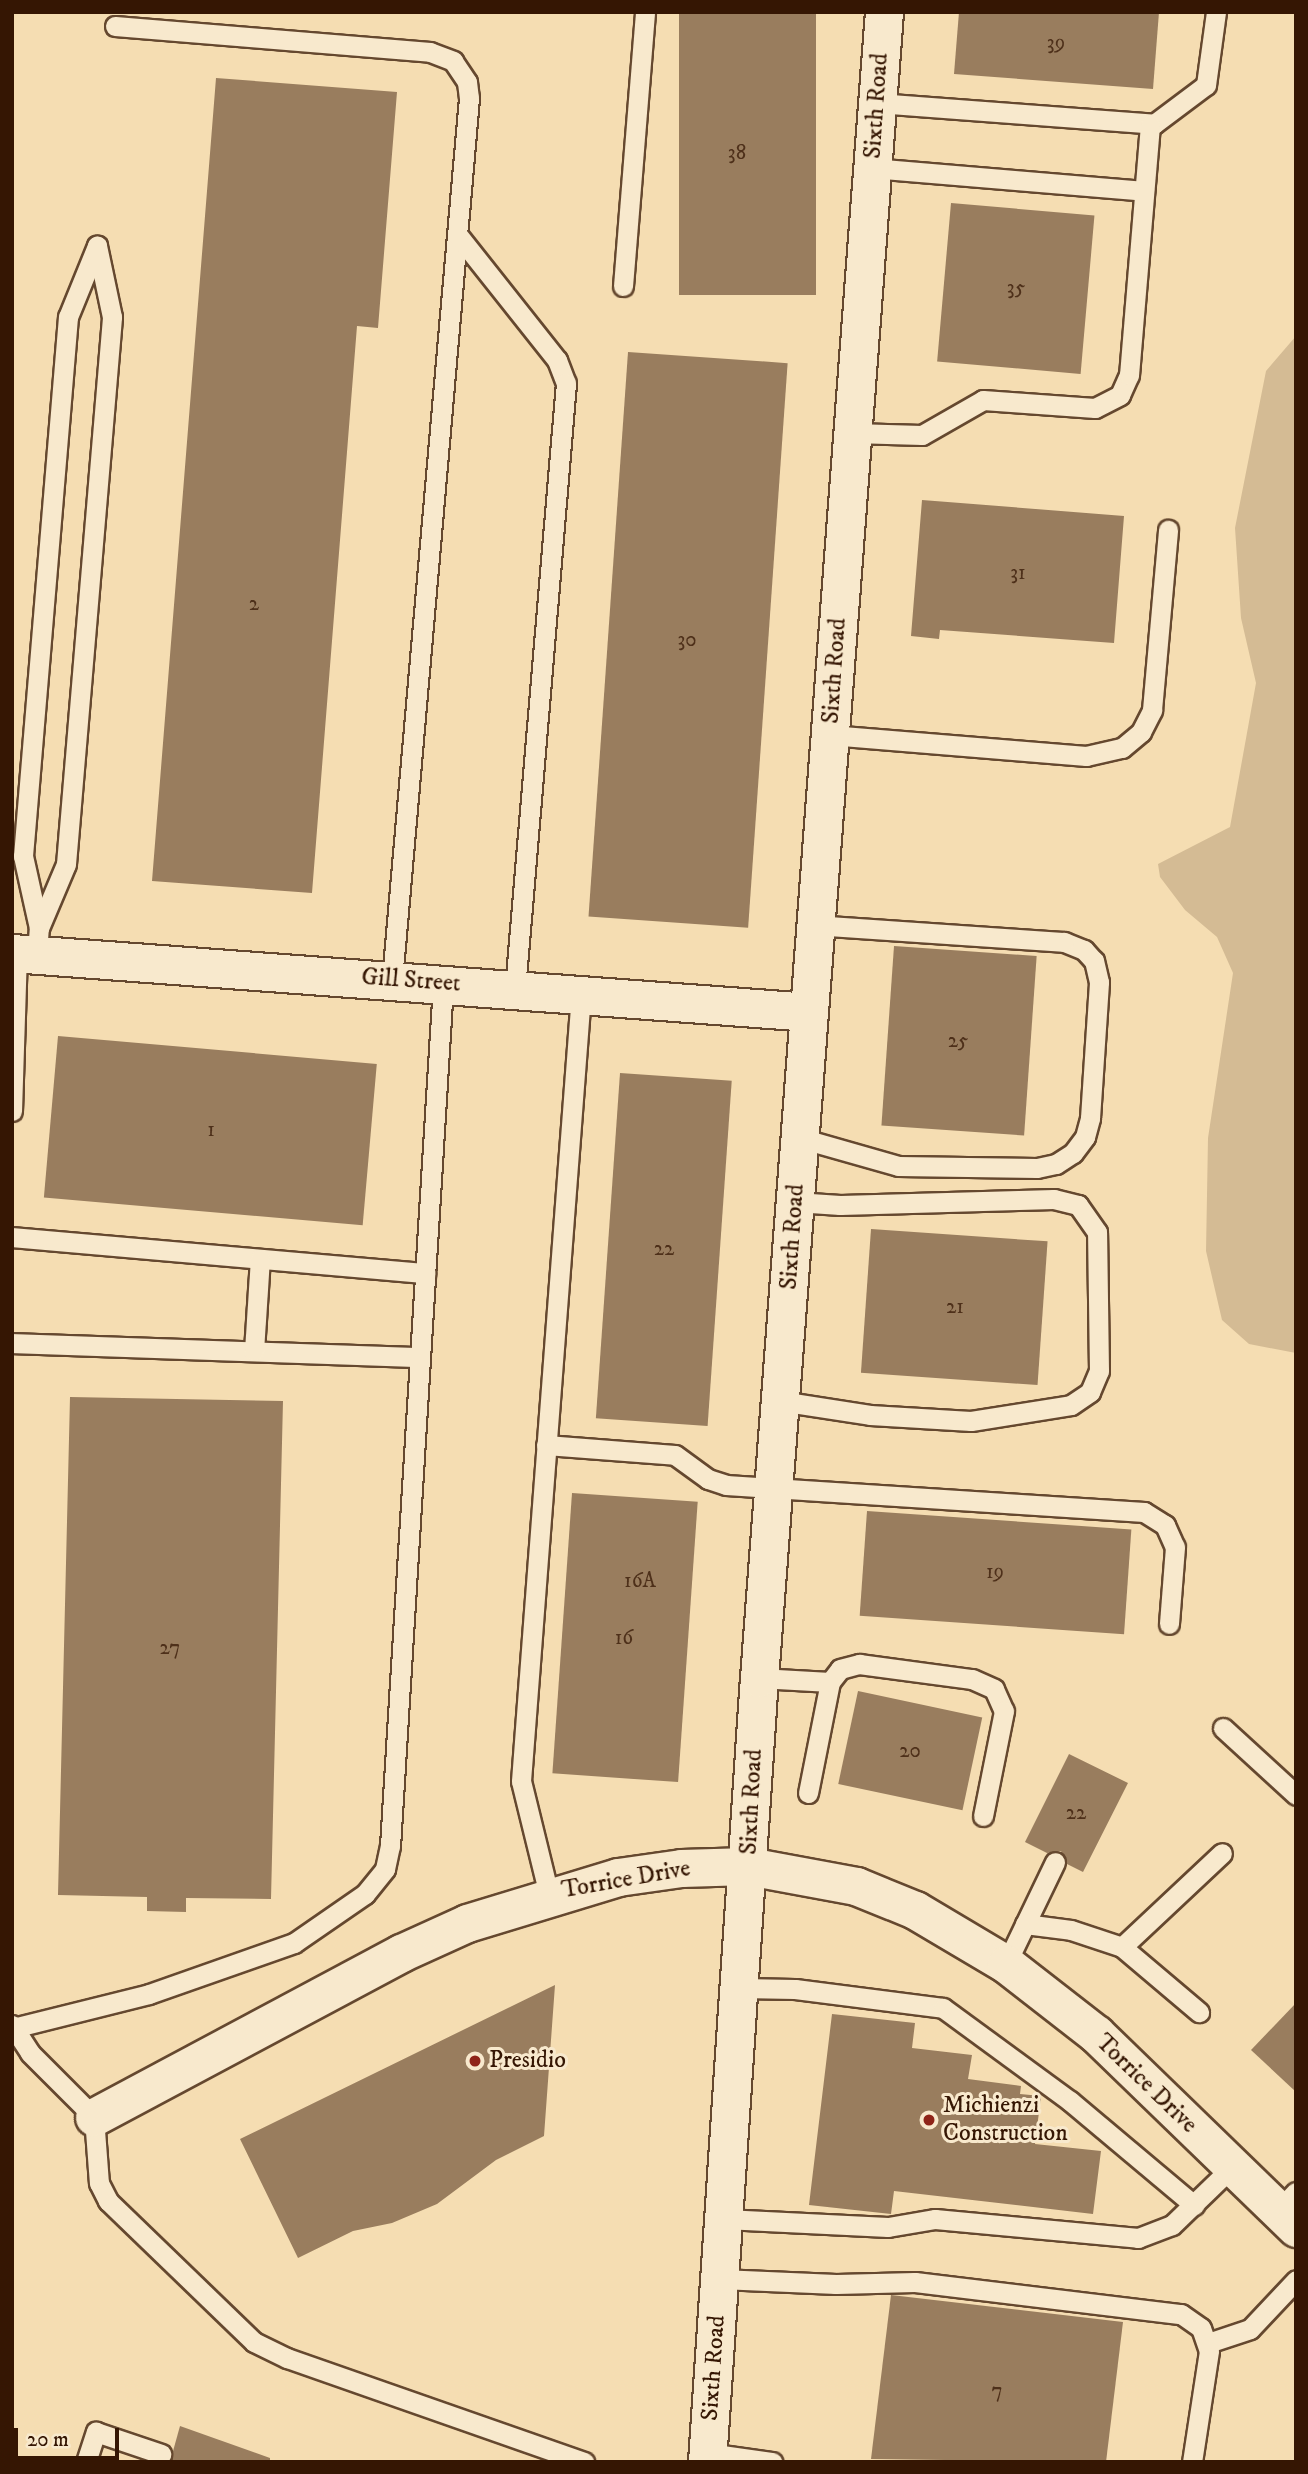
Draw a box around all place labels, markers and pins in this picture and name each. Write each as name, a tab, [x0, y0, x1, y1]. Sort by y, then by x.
place label: Presidio	[489, 2047, 566, 2075]
marker: Presidio	[467, 2053, 483, 2069]
place label: Michienzi Construction	[943, 2092, 1068, 2148]
marker: Michienzi Construction	[921, 2112, 937, 2128]

